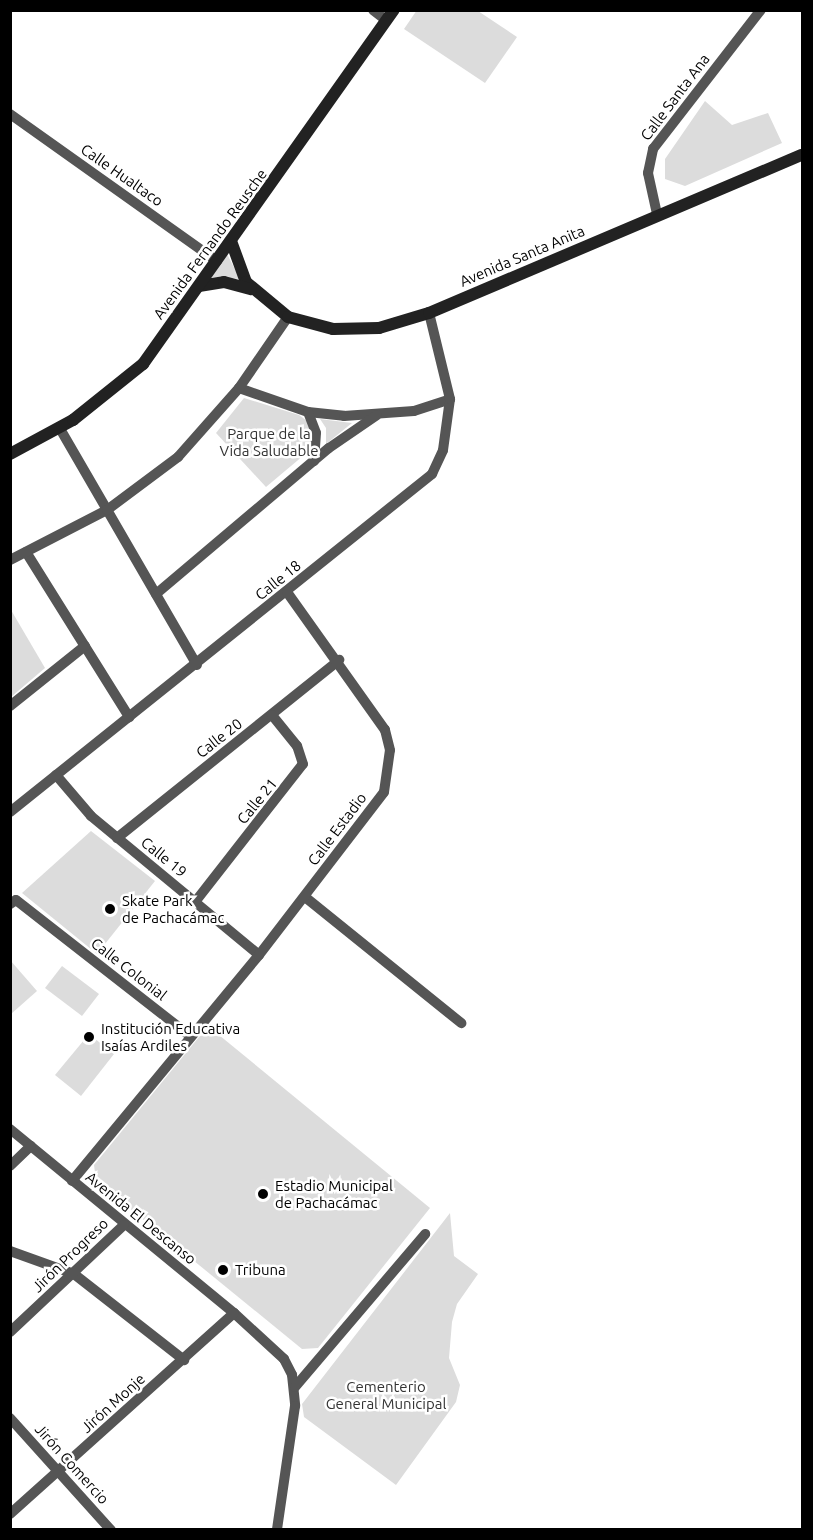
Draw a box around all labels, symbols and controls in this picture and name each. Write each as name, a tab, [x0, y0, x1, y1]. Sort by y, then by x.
street label: Calle Santa Ana	[637, 50, 713, 144]
street label: Calle Hualtaco	[77, 140, 167, 210]
street label: Avenida Fernando Reusche	[149, 165, 271, 323]
street label: Avenida Santa Anita	[457, 222, 587, 290]
park label: Parque de la Vida Saludable	[219, 424, 319, 459]
street label: Calle 18	[252, 556, 304, 604]
street label: Calle 20	[192, 714, 246, 762]
street label: Calle 21	[233, 775, 281, 827]
street label: Calle Estadio	[304, 789, 370, 869]
street label: Calle 19	[138, 833, 190, 881]
place label: Skate Park de Pachacámac	[122, 891, 225, 926]
marker: Skate Park de Pachacámac	[103, 902, 117, 916]
street label: Calle Colonial	[88, 934, 170, 1004]
place label: Institución Educativa Isaías Ardiles	[101, 1019, 240, 1054]
marker: Institución Educativa Isaías Ardiles	[82, 1030, 96, 1044]
street label: Avenida El Descanso	[82, 1168, 200, 1268]
place label: Estadio Municipal de Pachacámac	[275, 1176, 393, 1211]
marker: Estadio Municipal de Pachacámac	[256, 1187, 270, 1201]
street label: Jirón Progreso	[28, 1214, 112, 1296]
place label: Tribuna	[235, 1261, 286, 1279]
marker: Tribuna	[216, 1263, 230, 1277]
street label: Jirón Monje	[77, 1370, 149, 1436]
park label: Cementerio General Municipal	[326, 1377, 446, 1412]
street label: Jirón Comercio	[31, 1420, 113, 1508]

